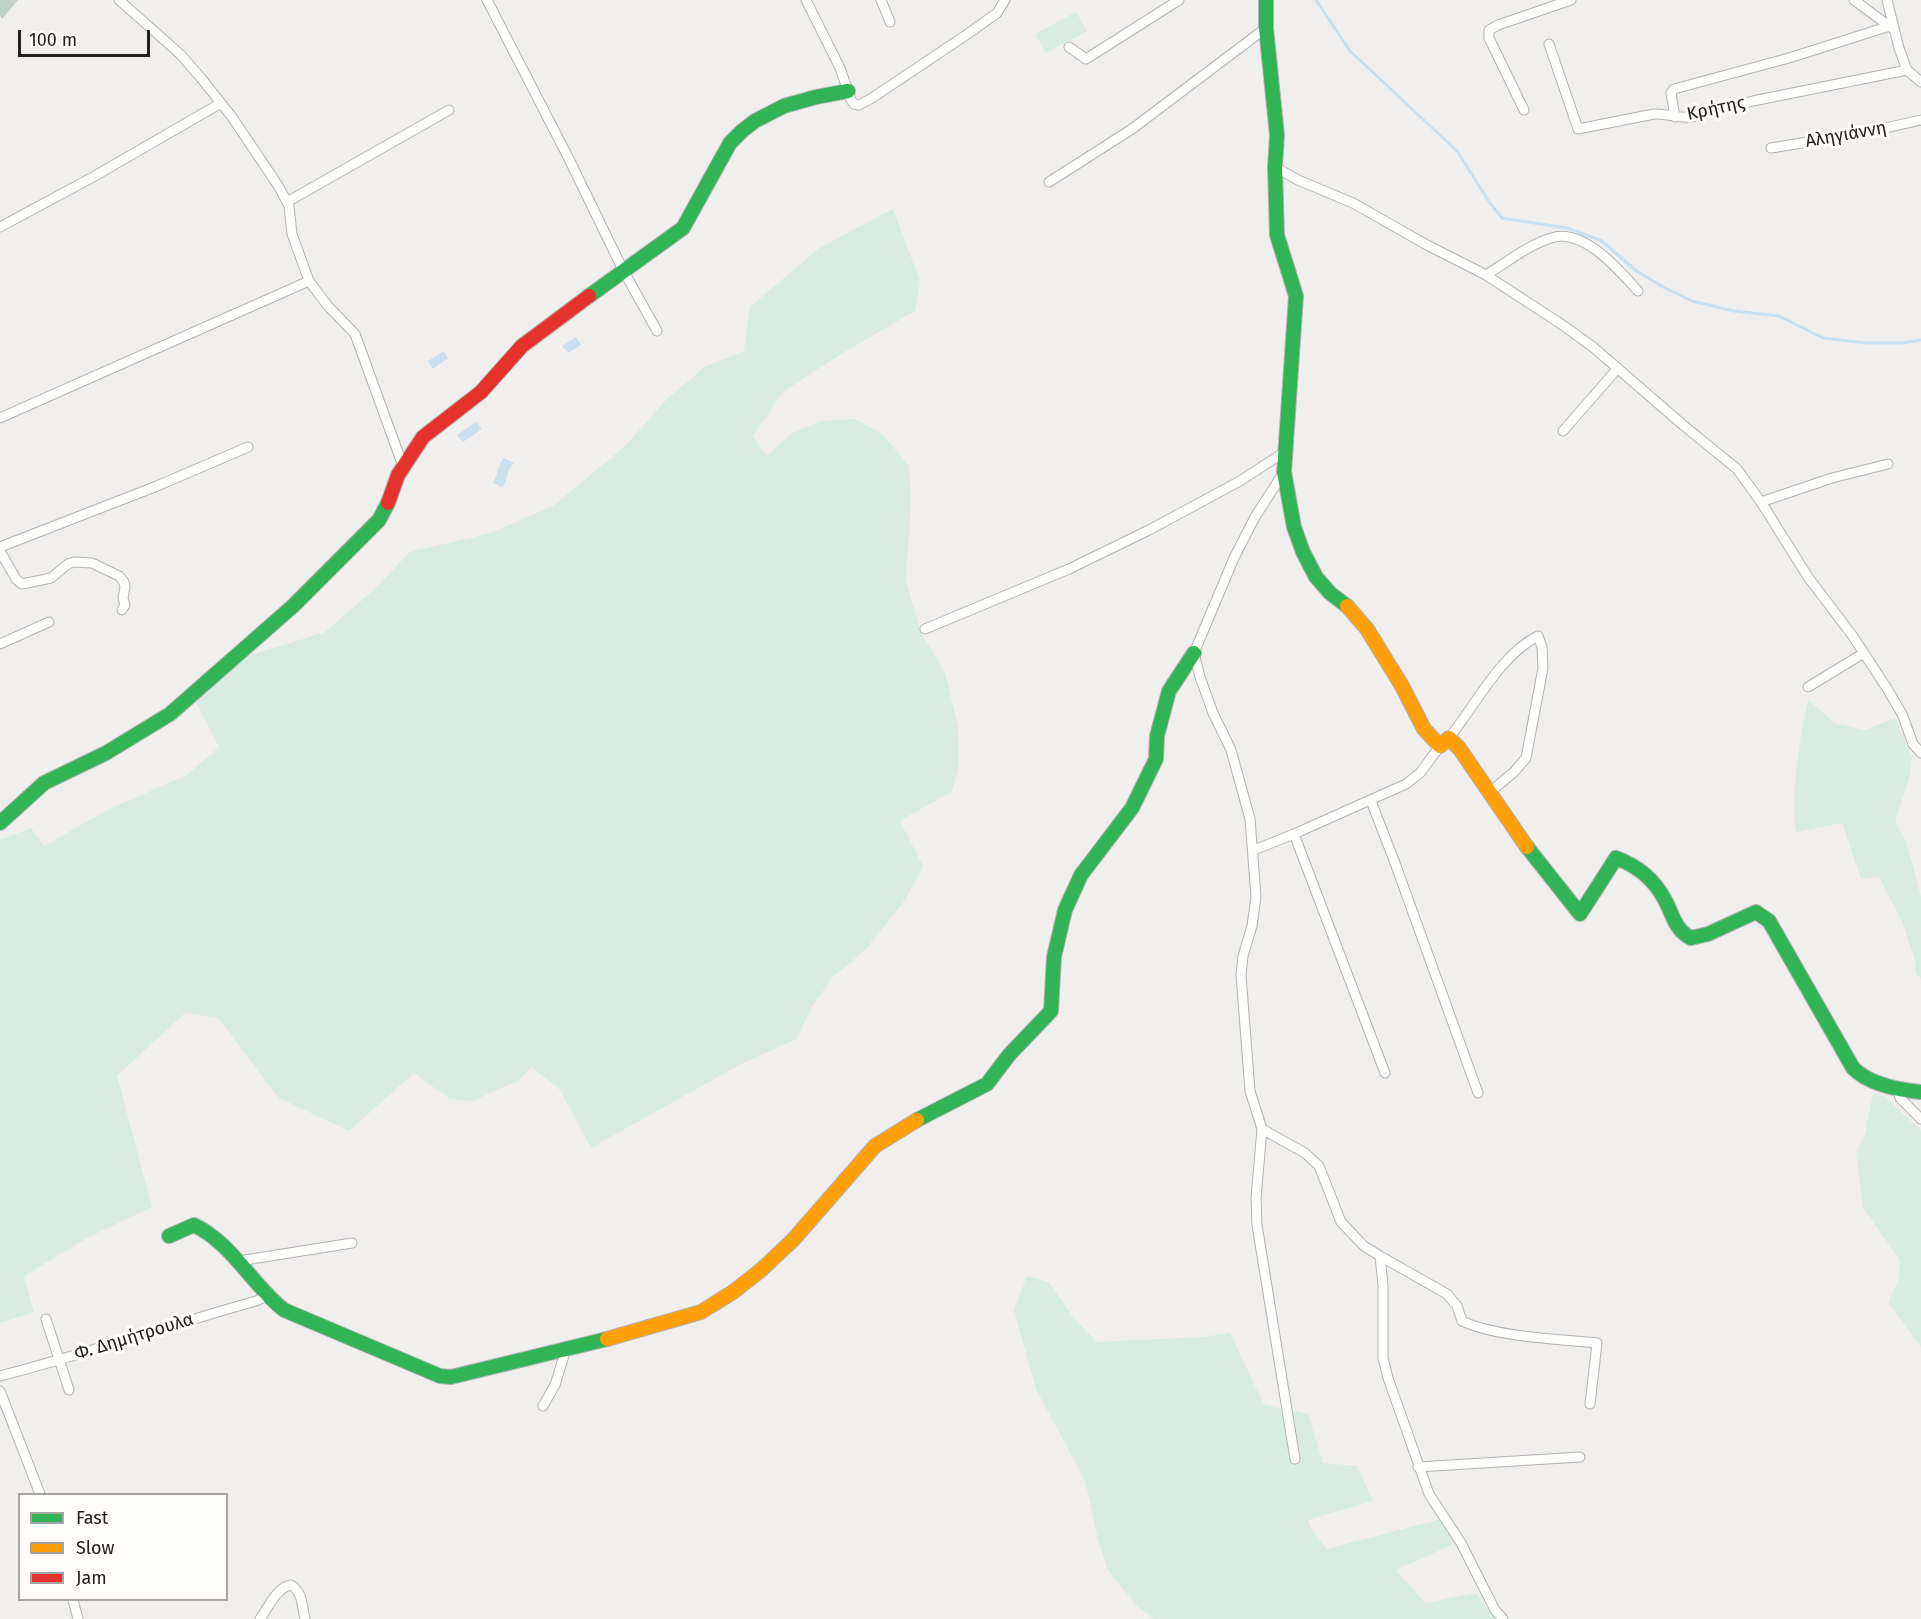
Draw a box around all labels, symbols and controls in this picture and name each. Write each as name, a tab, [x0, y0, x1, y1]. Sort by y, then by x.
scale bar	[21, 18, 153, 56]
text: 100 m	[29, 29, 77, 51]
street label: Κρήτης	[1685, 92, 1747, 126]
street label: Αληγιάννη	[1804, 117, 1888, 153]
street label: Φ. Δημήτρουλα	[72, 1309, 196, 1365]
legend	[18, 1493, 228, 1601]
text: Fast	[76, 1507, 108, 1529]
text: Slow	[76, 1537, 114, 1559]
text: Jam	[76, 1567, 107, 1589]

